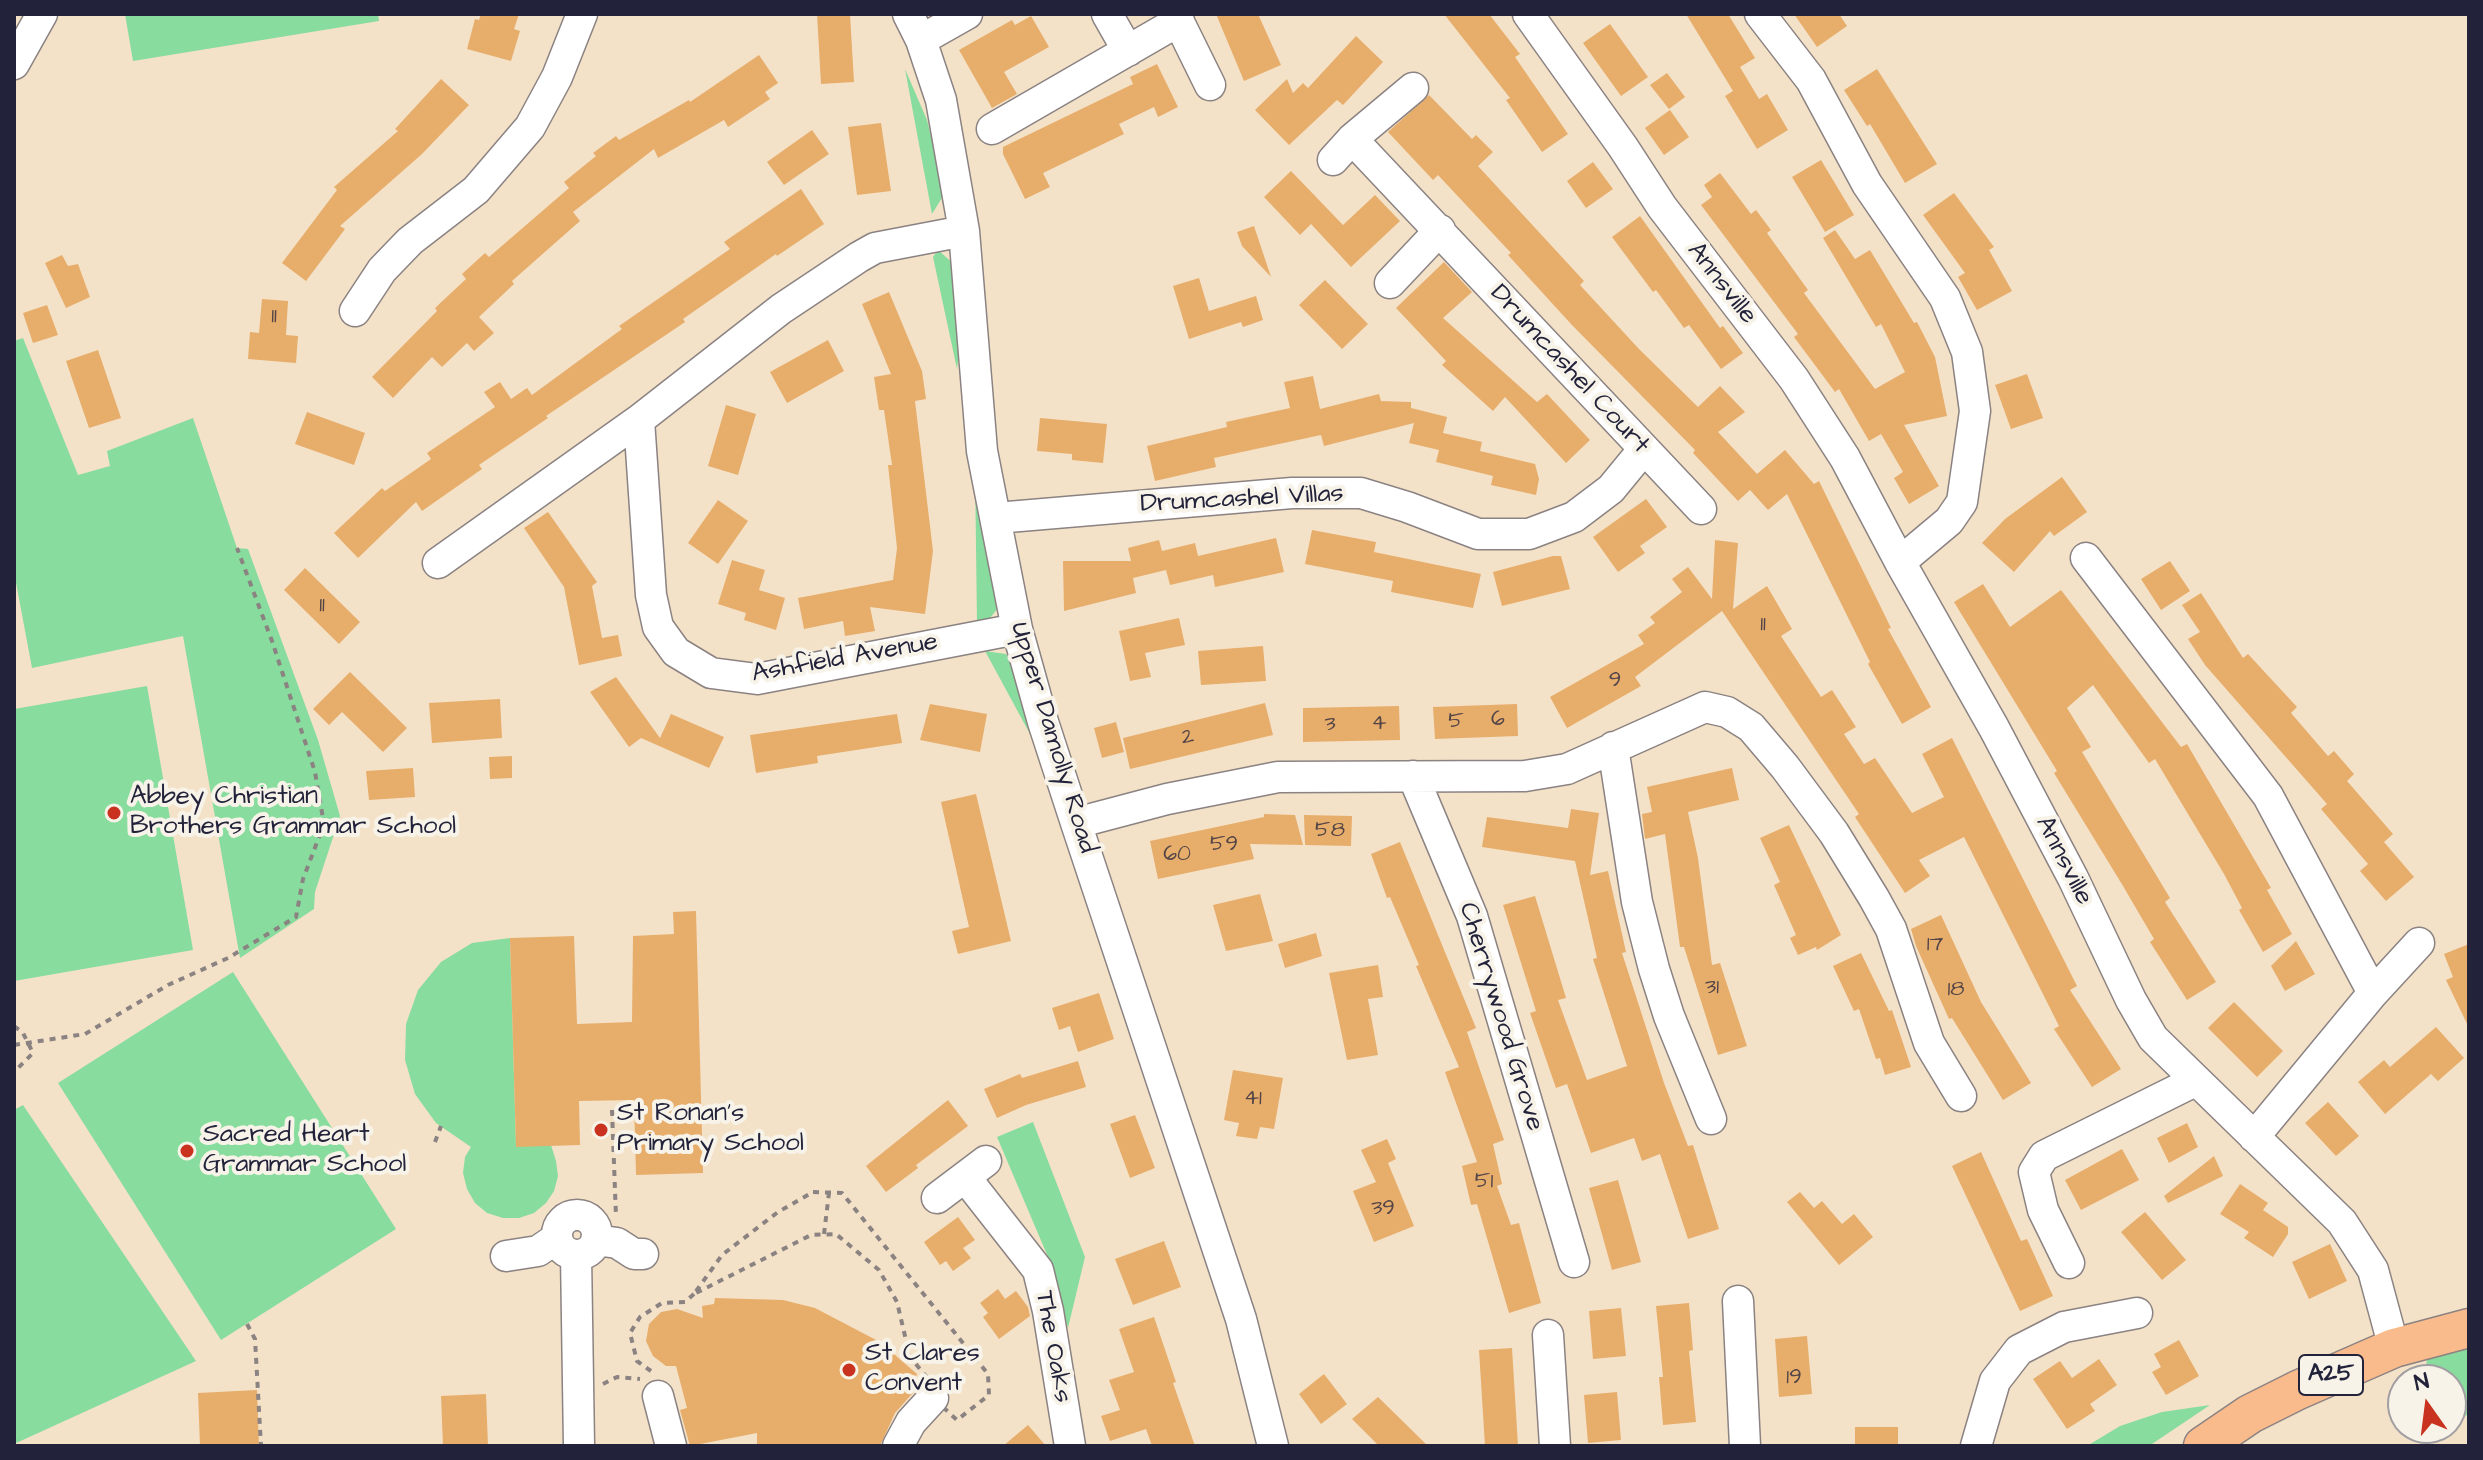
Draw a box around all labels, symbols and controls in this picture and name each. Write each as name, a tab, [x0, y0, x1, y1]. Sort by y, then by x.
street label: Annsville	[1679, 237, 1763, 331]
street label: Drumcashel Court	[1483, 279, 1655, 461]
house number: 11	[271, 304, 277, 330]
street label: Drumcashel Villas	[1140, 479, 1344, 521]
house number: 11	[319, 593, 325, 619]
house number: 11	[1760, 612, 1766, 638]
street label: Upper Damolly Road	[1002, 619, 1102, 857]
street label: Ashfield Avenue	[750, 627, 940, 691]
house number: 9	[1609, 668, 1621, 694]
house number: 6	[1491, 707, 1505, 733]
house number: 5	[1448, 709, 1464, 735]
house number: 4	[1372, 711, 1386, 737]
house number: 3	[1324, 712, 1336, 738]
house number: 2	[1182, 725, 1194, 751]
place label: Abbey Christian Brothers Grammar School	[130, 782, 456, 844]
marker: Abbey Christian Brothers Grammar School	[105, 804, 123, 822]
street label: Annsville	[2027, 811, 2099, 911]
house number: 58	[1315, 818, 1345, 844]
house number: 59	[1210, 832, 1238, 858]
house number: 60	[1163, 842, 1191, 868]
street label: Cherrywood Grove	[1450, 899, 1550, 1135]
house number: 17	[1927, 932, 1943, 958]
house number: 31	[1705, 975, 1719, 1001]
house number: 18	[1947, 977, 1965, 1003]
house number: 41	[1244, 1086, 1262, 1112]
place label: St Ronan's Primary School	[617, 1099, 804, 1160]
place label: Sacred Heart Grammar School	[203, 1120, 406, 1182]
marker: St Ronan's Primary School	[592, 1121, 610, 1139]
marker: Sacred Heart Grammar School	[178, 1142, 196, 1160]
house number: 51	[1475, 1169, 1493, 1195]
house number: 39	[1371, 1196, 1395, 1222]
street label: The Oaks	[1027, 1289, 1077, 1405]
place label: St Clares Convent	[865, 1339, 980, 1400]
road number: A25	[2299, 1355, 2363, 1395]
marker: St Clares Convent	[840, 1361, 858, 1379]
north arrow	[2387, 1364, 2467, 1444]
house number: 19	[1786, 1365, 1802, 1391]
text: N	[2411, 1365, 2432, 1399]

